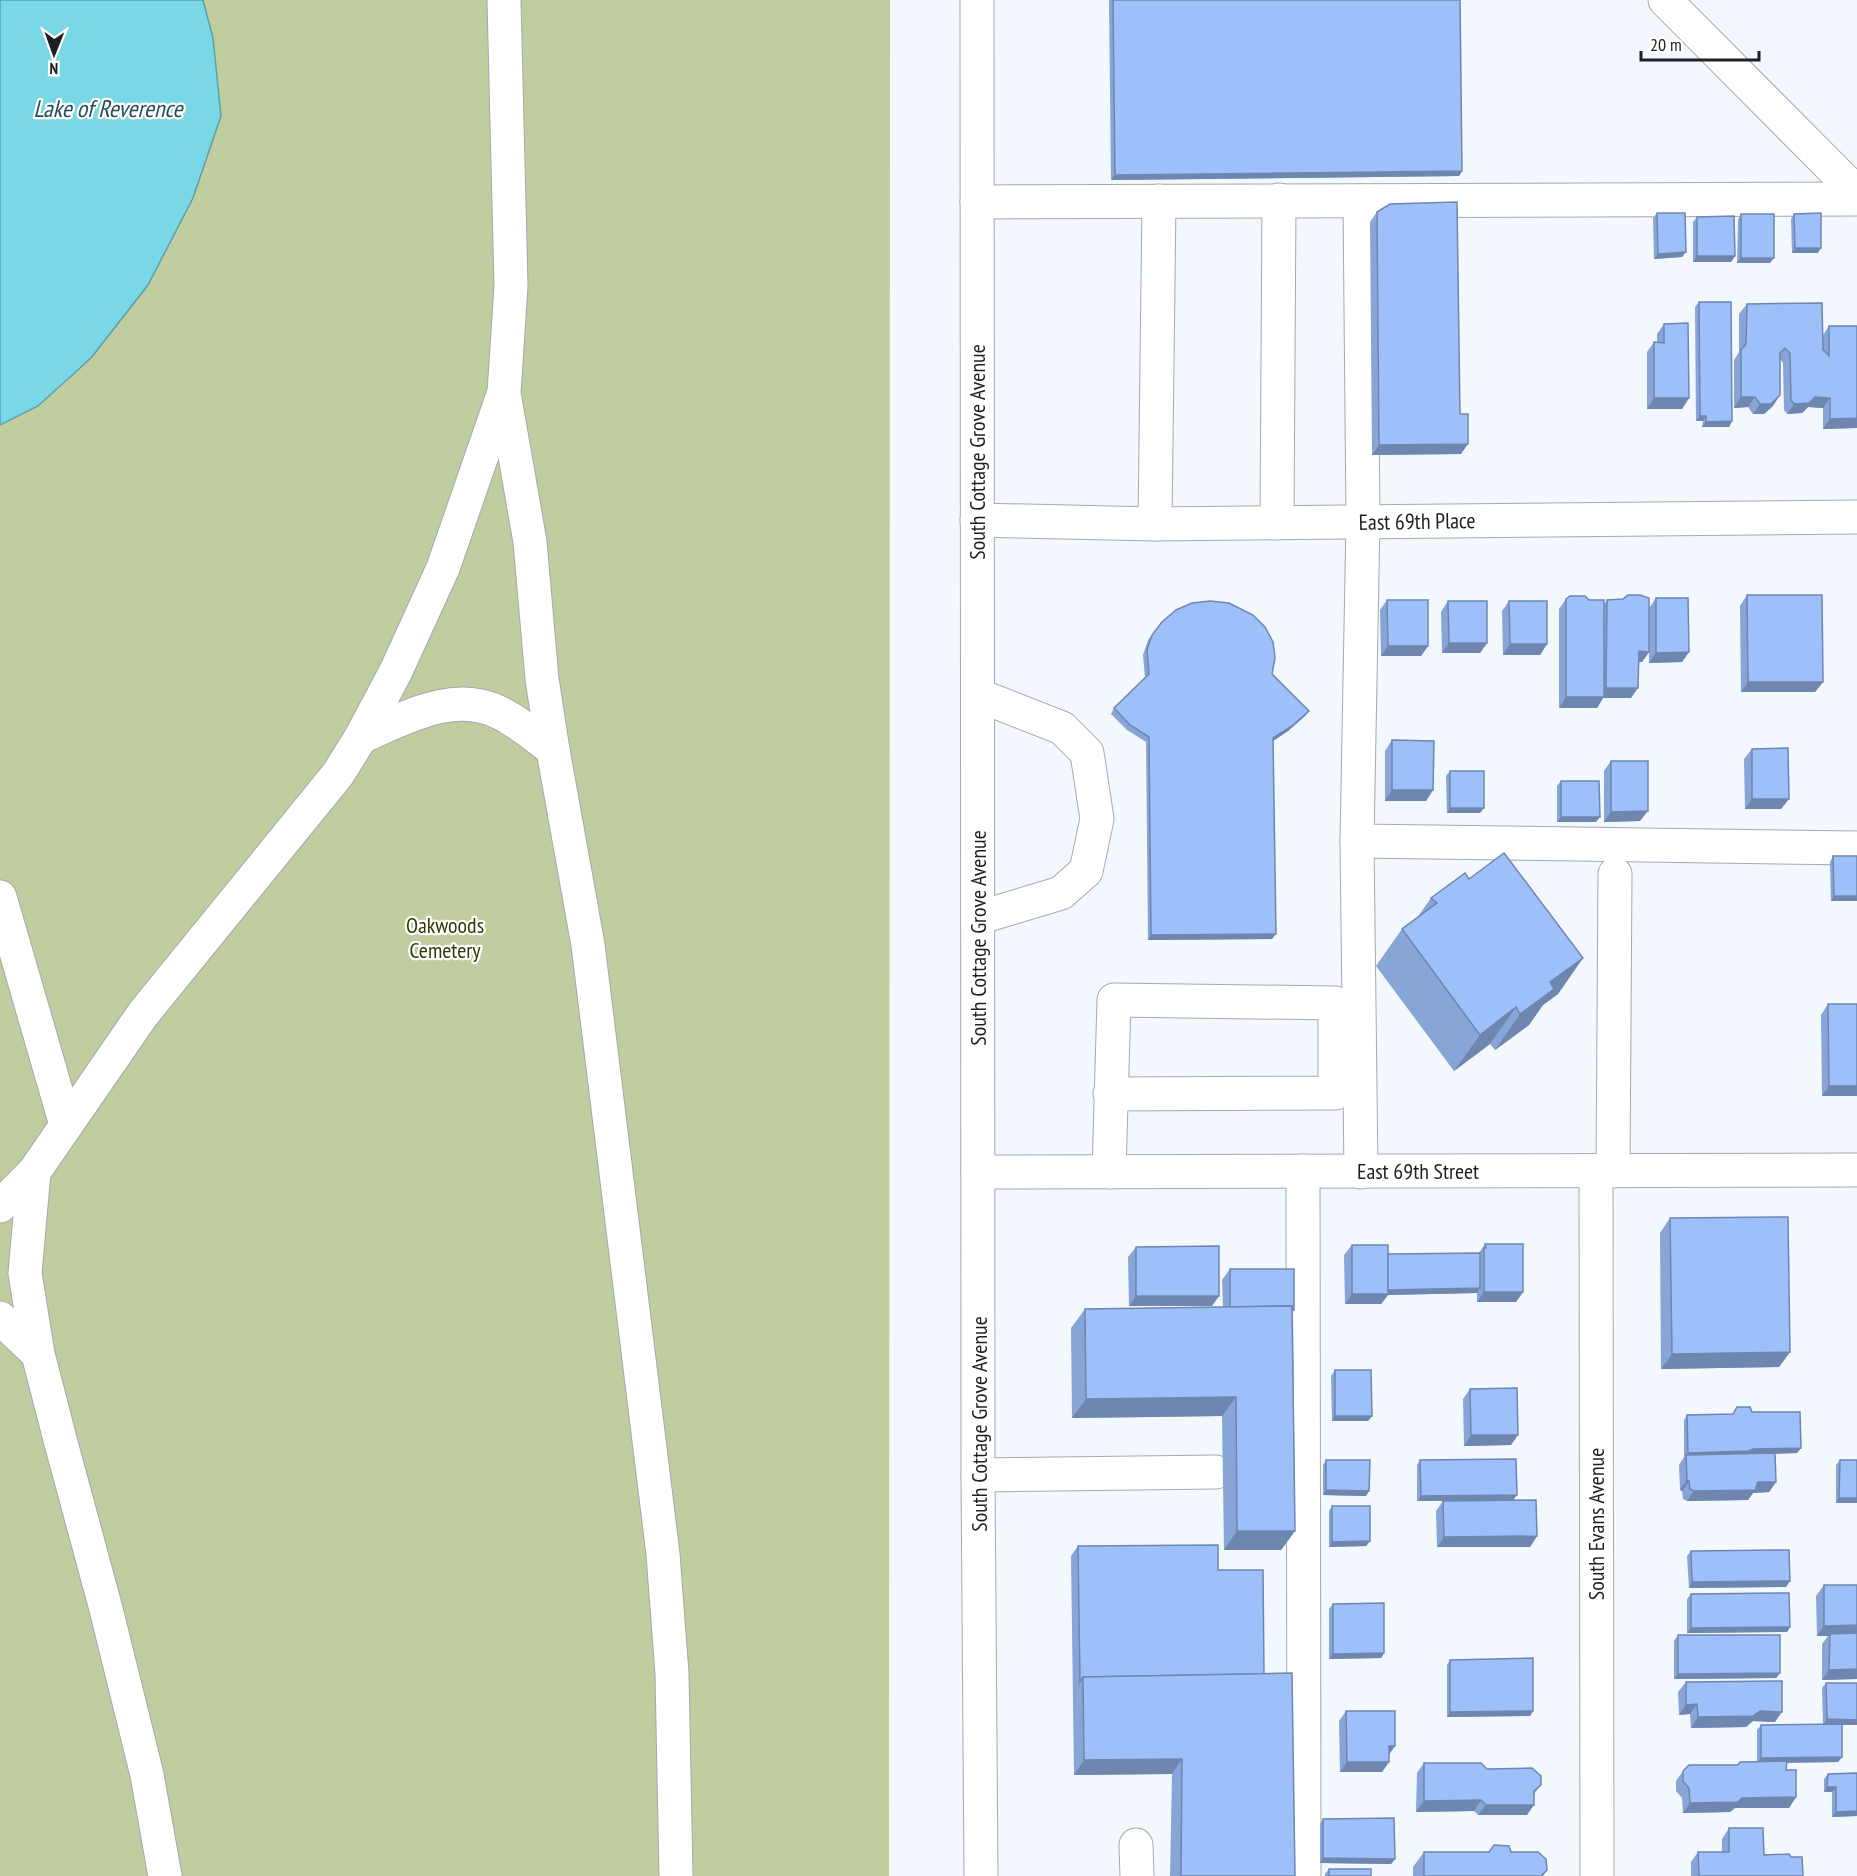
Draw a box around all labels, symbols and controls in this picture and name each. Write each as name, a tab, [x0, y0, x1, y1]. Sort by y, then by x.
north arrow	[24, 24, 84, 84]
scale bar	[1641, 24, 1760, 62]
text: 20 m	[1650, 33, 1682, 56]
text: N	[49, 59, 58, 79]
water label: Lake of Reverence	[33, 93, 185, 124]
street label: South Cottage Grove Avenue	[963, 344, 991, 560]
street label: East 69th Place	[1358, 506, 1476, 536]
street label: South Cottage Grove Avenue	[964, 830, 992, 1046]
park label: Oakwoods Cemetery	[406, 911, 484, 964]
street label: East 69th Street	[1357, 1157, 1479, 1185]
street label: South Cottage Grove Avenue	[965, 1316, 993, 1532]
street label: South Evans Avenue	[1582, 1448, 1610, 1600]

